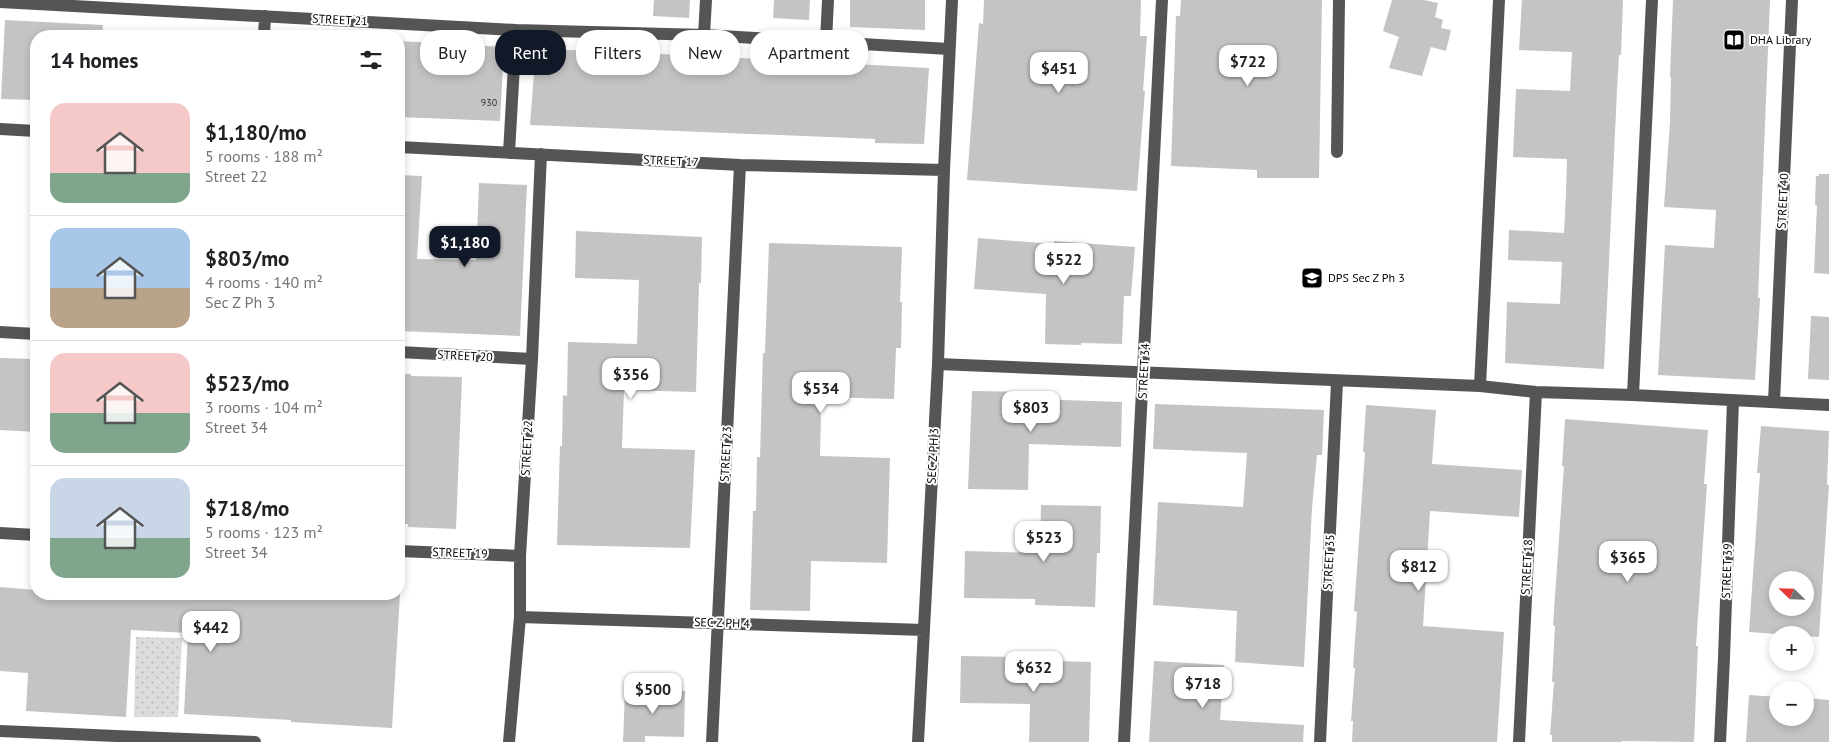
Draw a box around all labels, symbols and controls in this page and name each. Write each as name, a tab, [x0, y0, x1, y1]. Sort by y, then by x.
street label: STREET 21	[312, 11, 368, 28]
library icon: DHA Library	[1722, 28, 1746, 52]
chip: Buy	[420, 30, 485, 75]
chip: Rent	[495, 30, 566, 75]
chip: Filters	[576, 30, 660, 75]
chip: New	[670, 30, 740, 75]
chip: Apartment	[750, 30, 868, 75]
place label: DHA Library	[1750, 32, 1812, 47]
pin: $722	[1218, 44, 1278, 87]
icon: filters	[357, 46, 385, 74]
text: 14 homes	[50, 47, 138, 74]
text: $722	[1230, 51, 1266, 71]
pin: $451	[1029, 52, 1089, 94]
text: $451	[1041, 58, 1077, 78]
house number: 930	[481, 96, 498, 109]
text: $1,180/mo	[205, 119, 307, 146]
icon: home	[90, 123, 150, 183]
text: 5 rooms · 188 m²	[205, 146, 323, 166]
street label: STREET 17	[643, 152, 699, 169]
text: Street 22	[205, 166, 268, 186]
street label: STREET 40	[1774, 172, 1791, 229]
pin: $1,180	[424, 226, 506, 268]
text: $1,180	[440, 232, 490, 252]
pin: $522	[1034, 242, 1094, 285]
text: $803/mo	[205, 245, 289, 272]
icon: home	[90, 248, 150, 308]
text: $522	[1046, 249, 1082, 269]
school or university icon: DPS Sec Z Ph 3	[1300, 266, 1324, 290]
place label: DPS Sec Z Ph 3	[1328, 270, 1405, 285]
text: 4 rooms · 140 m²	[205, 272, 323, 292]
text: Sec Z Ph 3	[205, 292, 275, 312]
street label: STREET 34	[1135, 342, 1152, 399]
street label: STREET 20	[437, 347, 494, 364]
pin: $356	[601, 358, 661, 400]
text: $356	[613, 364, 649, 384]
text: $523/mo	[205, 370, 289, 397]
pin: $534	[791, 372, 851, 414]
icon: home	[90, 373, 150, 433]
text: $534	[803, 378, 839, 398]
pin: $803	[1001, 390, 1061, 433]
text: 3 rooms · 104 m²	[205, 397, 323, 417]
text: $803	[1013, 397, 1049, 417]
text: Street 34	[205, 417, 268, 437]
street label: STREET 22	[518, 420, 535, 476]
street label: STREET 23	[717, 426, 734, 482]
street label: SEC Z PH 3	[924, 428, 941, 484]
text: $718/mo	[205, 495, 289, 522]
icon: home	[90, 498, 150, 558]
pin: $523	[1014, 520, 1074, 563]
text: 5 rooms · 123 m²	[205, 522, 323, 542]
text: $523	[1026, 527, 1062, 547]
street label: STREET 35	[1320, 534, 1337, 590]
street label: STREET 18	[1518, 539, 1535, 595]
pin: $365	[1598, 540, 1658, 583]
text: Street 34	[205, 542, 268, 562]
street label: STREET 39	[1718, 543, 1735, 599]
street label: STREET 19	[432, 544, 488, 561]
text: $365	[1610, 547, 1646, 567]
pin: $812	[1389, 550, 1449, 592]
text: $812	[1401, 556, 1437, 576]
north arrow	[1769, 571, 1814, 616]
map controls	[1769, 571, 1814, 726]
pin: $442	[181, 610, 241, 653]
street label: SEC Z PH 4	[694, 614, 751, 631]
text: $442	[193, 617, 229, 637]
button: +	[1769, 626, 1814, 671]
pin: $632	[1004, 650, 1064, 693]
text: $632	[1016, 657, 1052, 677]
pin: $718	[1173, 666, 1233, 709]
pin: $500	[623, 672, 683, 715]
text: $718	[1185, 673, 1221, 693]
text: $500	[635, 679, 671, 699]
button: −	[1769, 681, 1814, 726]

